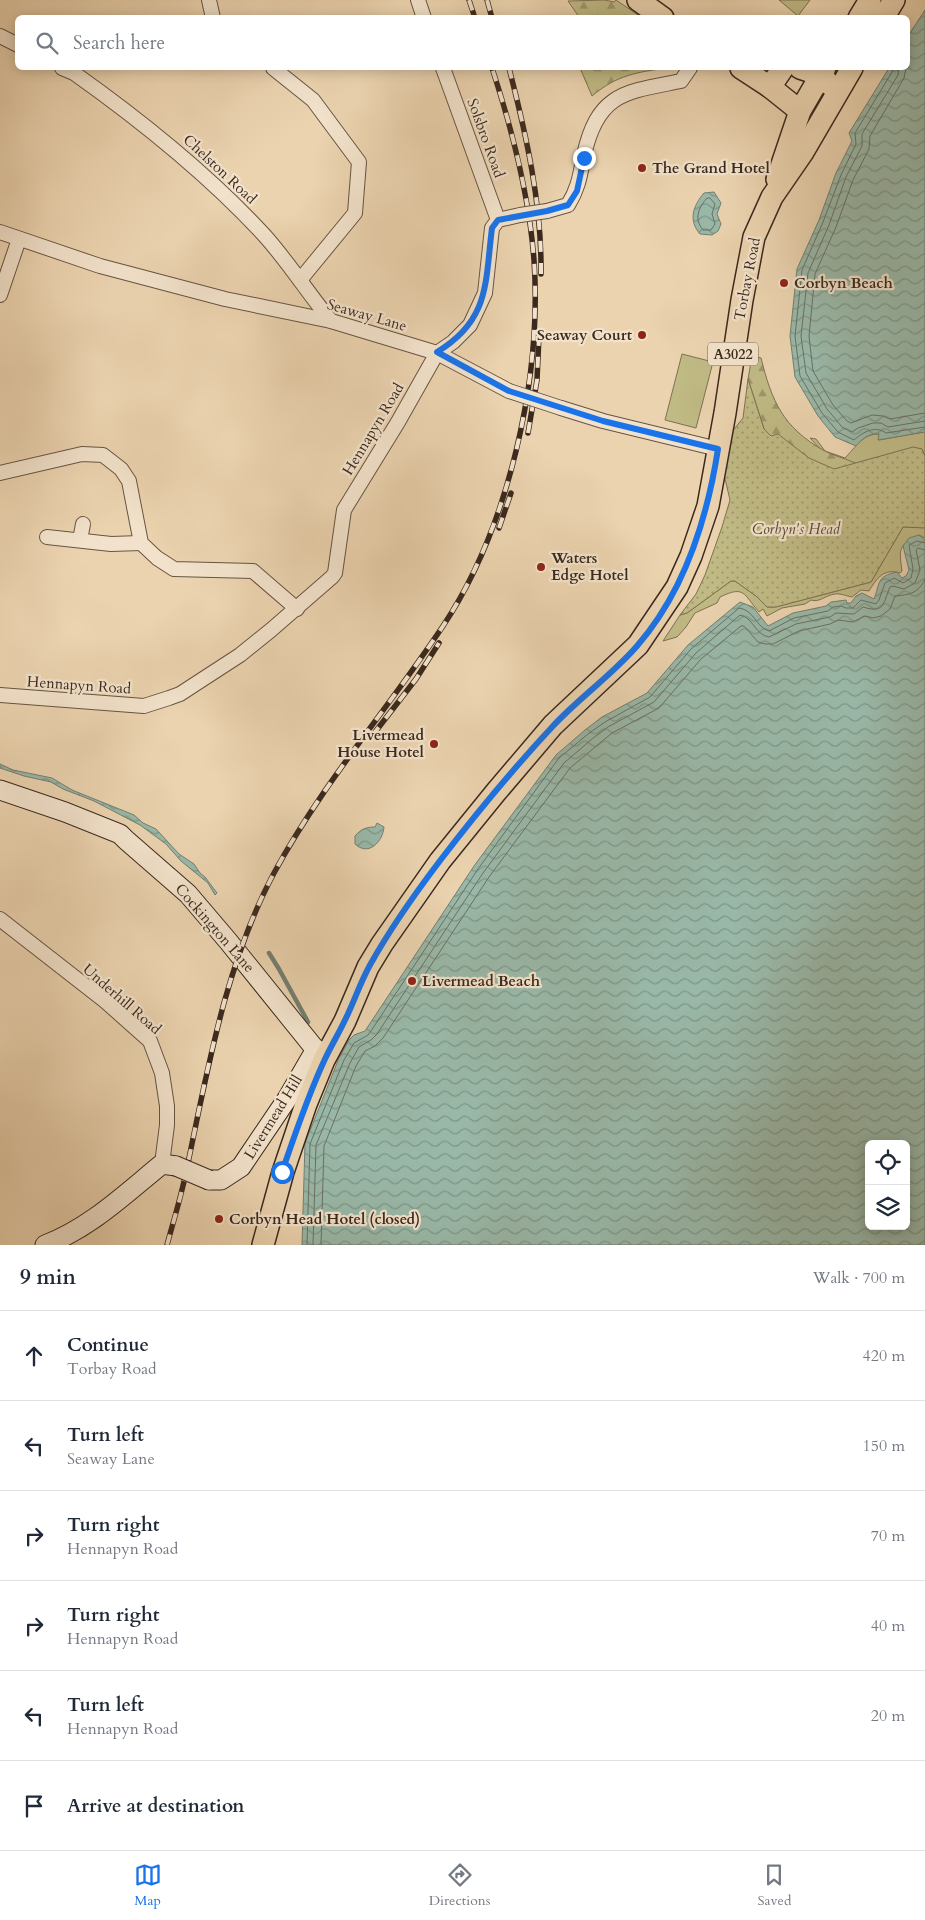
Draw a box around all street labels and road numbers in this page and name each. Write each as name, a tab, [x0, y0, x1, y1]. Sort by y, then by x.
street label: Solsbro Road	[462, 96, 510, 180]
street label: Chelston Road	[179, 130, 261, 208]
street label: Torbay Road	[729, 236, 765, 322]
street label: Seaway Lane	[325, 294, 409, 336]
road number: A3022	[708, 342, 758, 366]
street label: Hennapyn Road	[338, 379, 408, 479]
street label: Hennapyn Road	[26, 671, 132, 699]
street label: Cockington Lane	[171, 879, 259, 977]
street label: Underhill Road	[78, 959, 166, 1039]
street label: Livermead Hill	[239, 1071, 307, 1163]

